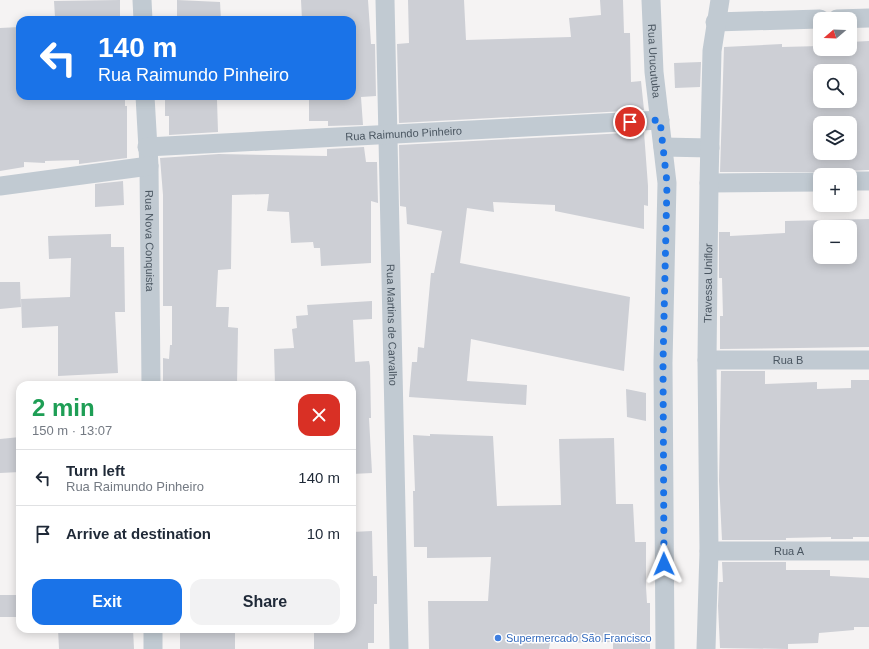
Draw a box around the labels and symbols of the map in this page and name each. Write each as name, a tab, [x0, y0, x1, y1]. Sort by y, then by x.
north arrow	[813, 12, 857, 56]
street label: Rua Urucutuba	[646, 24, 663, 99]
pin	[613, 105, 647, 139]
street label: Rua Raimundo Pinheiro	[345, 124, 462, 143]
street label: Rua Nova Conquista	[143, 190, 156, 293]
street label: Travessa Uniflor	[701, 243, 714, 323]
street label: Rua Martins de Carvalho	[385, 264, 399, 386]
street label: Rua B	[773, 354, 803, 366]
position arrow	[643, 543, 685, 585]
street label: Rua A	[774, 545, 805, 557]
place label: Supermercado São Francisco	[506, 632, 652, 644]
marker: Supermercado São Francisco	[493, 633, 503, 643]

